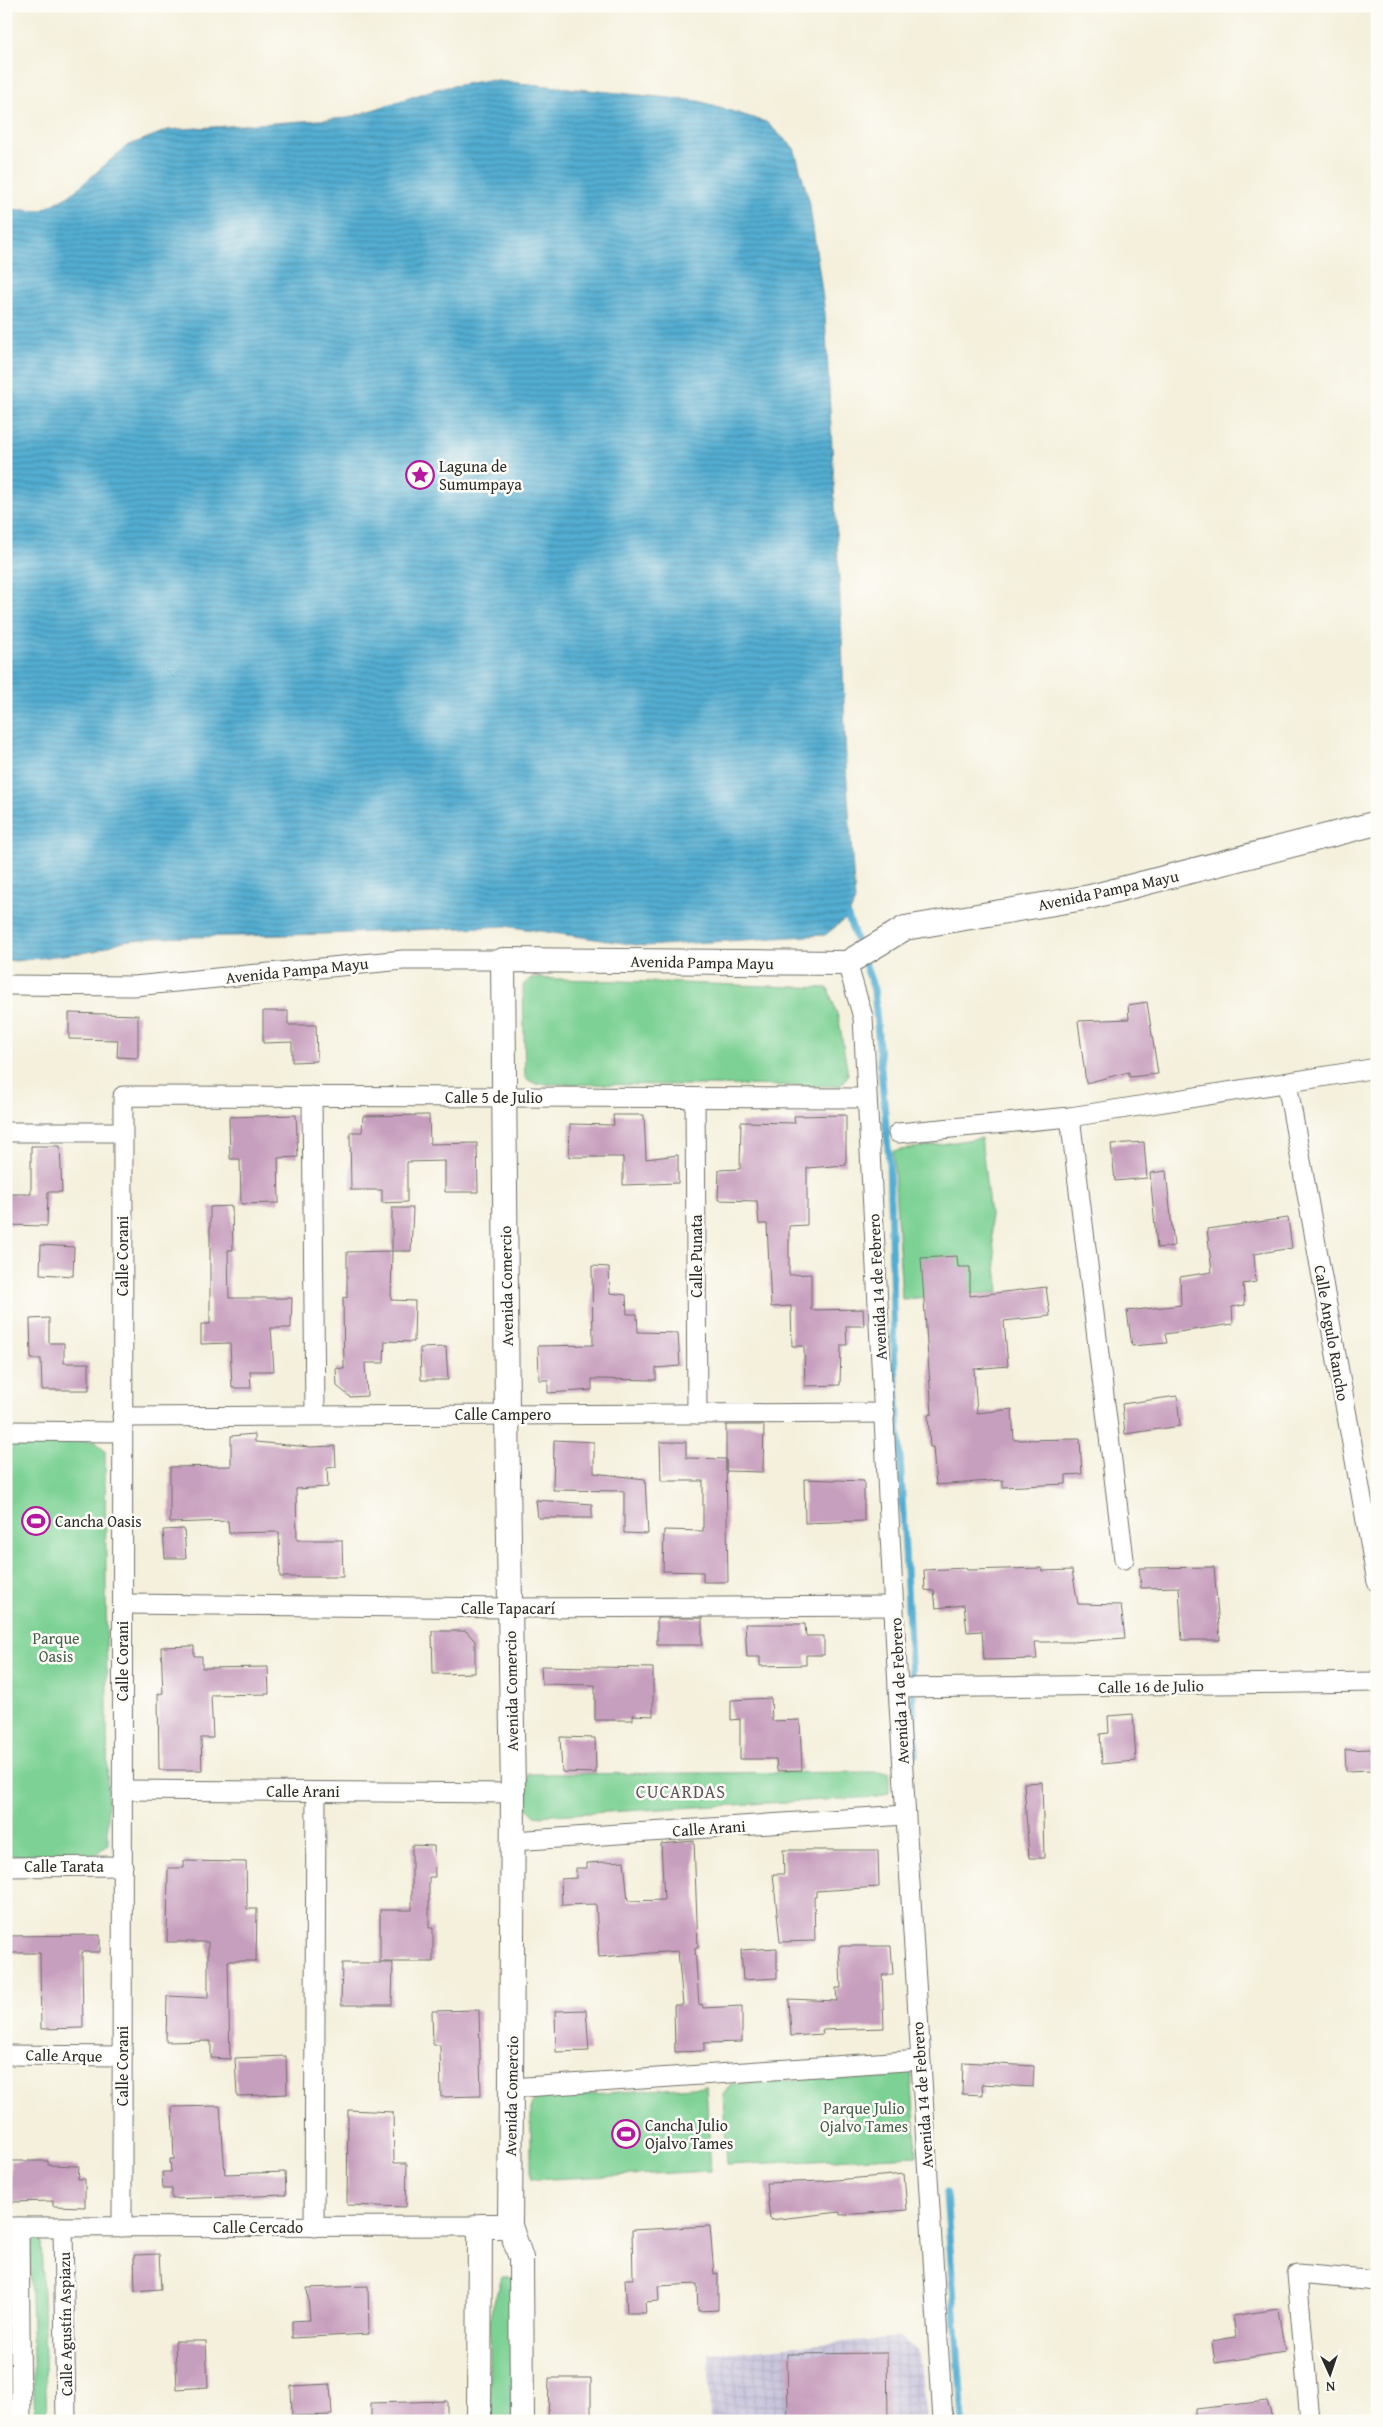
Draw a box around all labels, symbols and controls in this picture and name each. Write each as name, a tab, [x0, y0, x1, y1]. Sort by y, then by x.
place label: Laguna de Sumumpaya	[439, 454, 522, 496]
place icon: Laguna de Sumumpaya	[405, 460, 435, 490]
street label: Avenida Pampa Mayu	[1035, 863, 1181, 917]
street label: Avenida Pampa Mayu	[630, 949, 774, 975]
street label: Avenida Pampa Mayu	[224, 951, 370, 989]
street label: Calle 5 de Julio	[445, 1085, 543, 1109]
street label: Avenida 14 de Febrero	[861, 1213, 893, 1361]
street label: Calle Punata	[684, 1214, 708, 1298]
street label: Calle Corani	[110, 1215, 134, 1296]
street label: Avenida Comercio	[493, 1225, 519, 1347]
street label: Calle Angulo Rancho	[1308, 1263, 1356, 1403]
street label: Calle Campero	[455, 1402, 551, 1426]
sports icon: Cancha Oasis	[21, 1506, 51, 1536]
place label: Cancha Oasis	[55, 1509, 142, 1533]
street label: Calle Tapacarí	[461, 1596, 556, 1620]
street label: Avenida 14 de Febrero	[883, 1617, 915, 1765]
street label: Calle Corani	[110, 1620, 134, 1701]
park label: Parque Oasis	[32, 1626, 80, 1668]
street label: Avenida Comercio	[498, 1630, 524, 1752]
street label: Calle 16 de Julio	[1098, 1673, 1204, 1699]
district label: CUCARDAS	[636, 1778, 726, 1805]
street label: Calle Arani	[266, 1779, 340, 1803]
street label: Calle Arani	[672, 1813, 747, 1843]
street label: Calle Tarata	[24, 1854, 104, 1878]
street label: Avenida 14 de Febrero	[905, 2021, 939, 2169]
street label: Calle Corani	[110, 2025, 134, 2106]
street label: Avenida Comercio	[498, 2035, 524, 2157]
street label: Calle Arque	[25, 2042, 103, 2068]
park label: Parque Julio Ojalvo Tames	[820, 2096, 908, 2138]
place label: Cancha Julio Ojalvo Tames	[645, 2113, 733, 2155]
sports icon: Cancha Julio Ojalvo Tames	[611, 2119, 641, 2149]
street label: Calle Cercado	[213, 2215, 303, 2239]
street label: Calle Agustín Aspiazu	[52, 2251, 78, 2396]
north arrow	[1306, 2350, 1356, 2400]
text: N	[1325, 2377, 1336, 2397]

